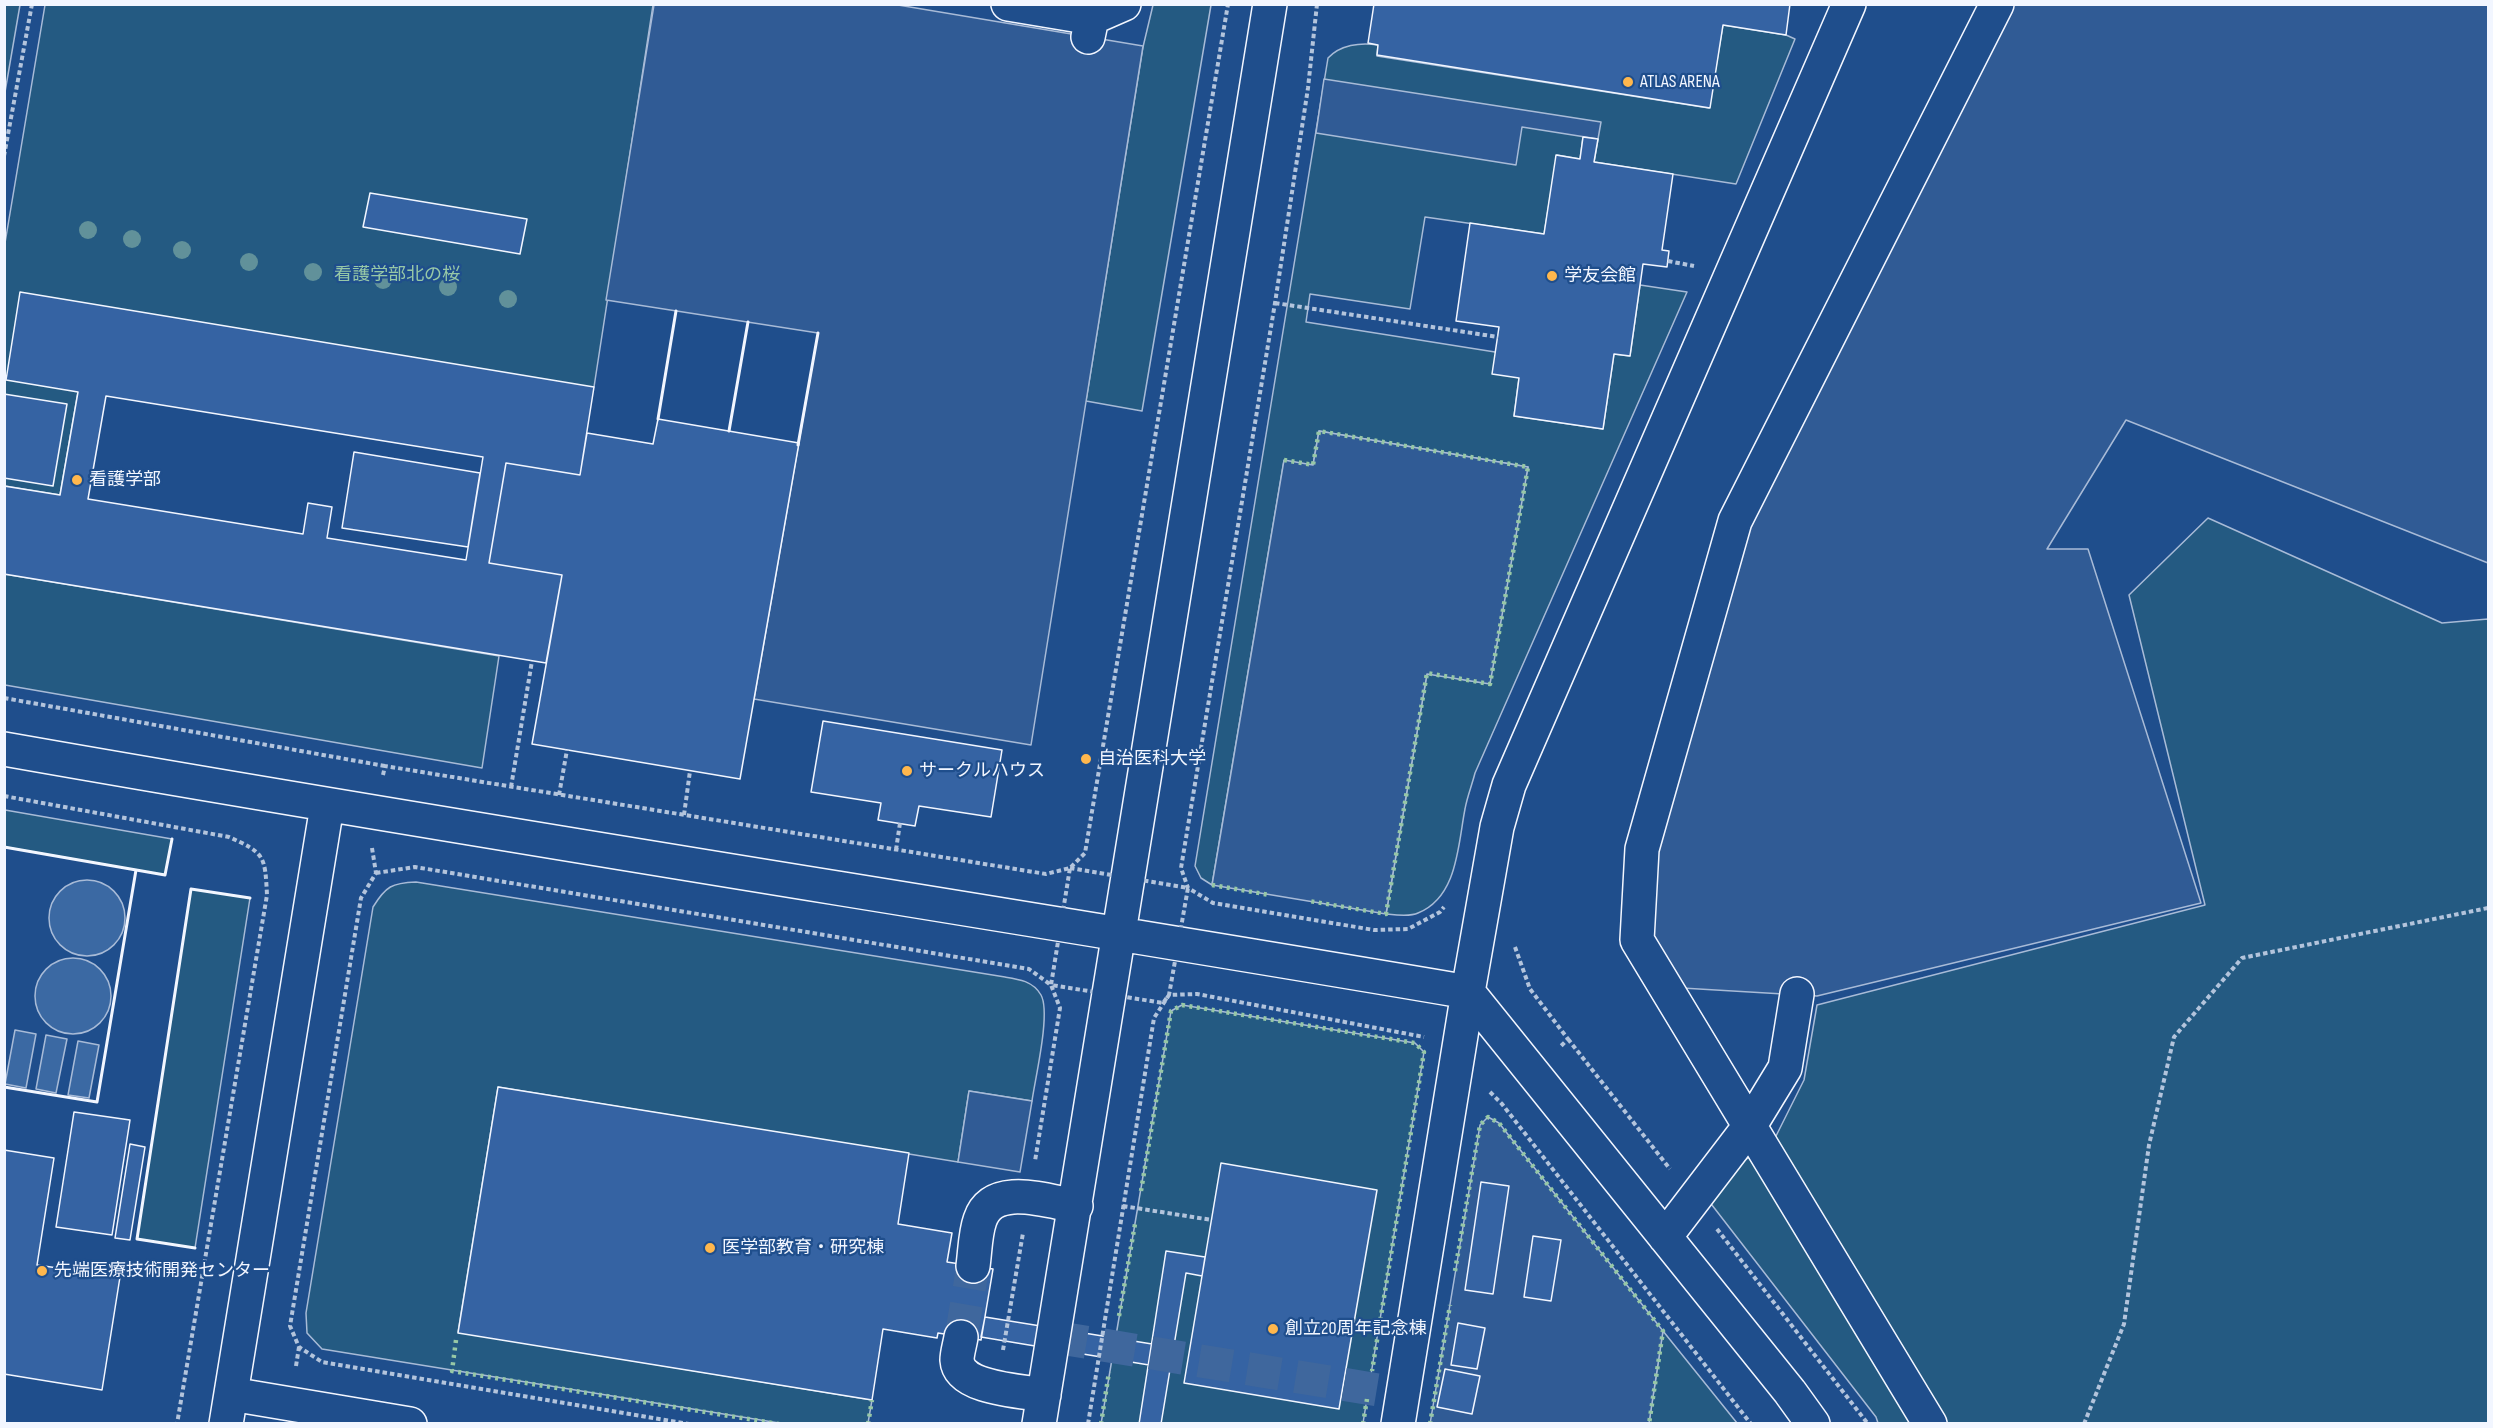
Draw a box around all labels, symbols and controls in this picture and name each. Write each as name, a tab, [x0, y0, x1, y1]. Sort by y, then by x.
place label: ATLAS ARENA	[1640, 71, 1720, 93]
marker: ATLAS ARENA	[1621, 75, 1635, 89]
park label: 看護学部北の桜	[334, 264, 460, 286]
place label: 学友会館	[1564, 265, 1636, 287]
marker: 学友会館	[1545, 269, 1559, 283]
place label: 看護学部	[89, 469, 161, 491]
marker: 看護学部	[70, 473, 84, 487]
place label: 自治医科大学	[1098, 748, 1206, 770]
marker: 自治医科大学	[1079, 752, 1093, 766]
place label: サークルハウス	[919, 760, 1045, 782]
marker: サークルハウス	[900, 764, 914, 778]
place label: 医学部教育・研究棟	[722, 1237, 884, 1259]
marker: 医学部教育・研究棟	[703, 1241, 717, 1255]
place label: 先端医療技術開発センター	[54, 1260, 270, 1282]
marker: 先端医療技術開発センター	[35, 1264, 49, 1278]
place label: 創立20周年記念棟	[1285, 1318, 1426, 1340]
marker: 創立20周年記念棟	[1266, 1322, 1280, 1336]

